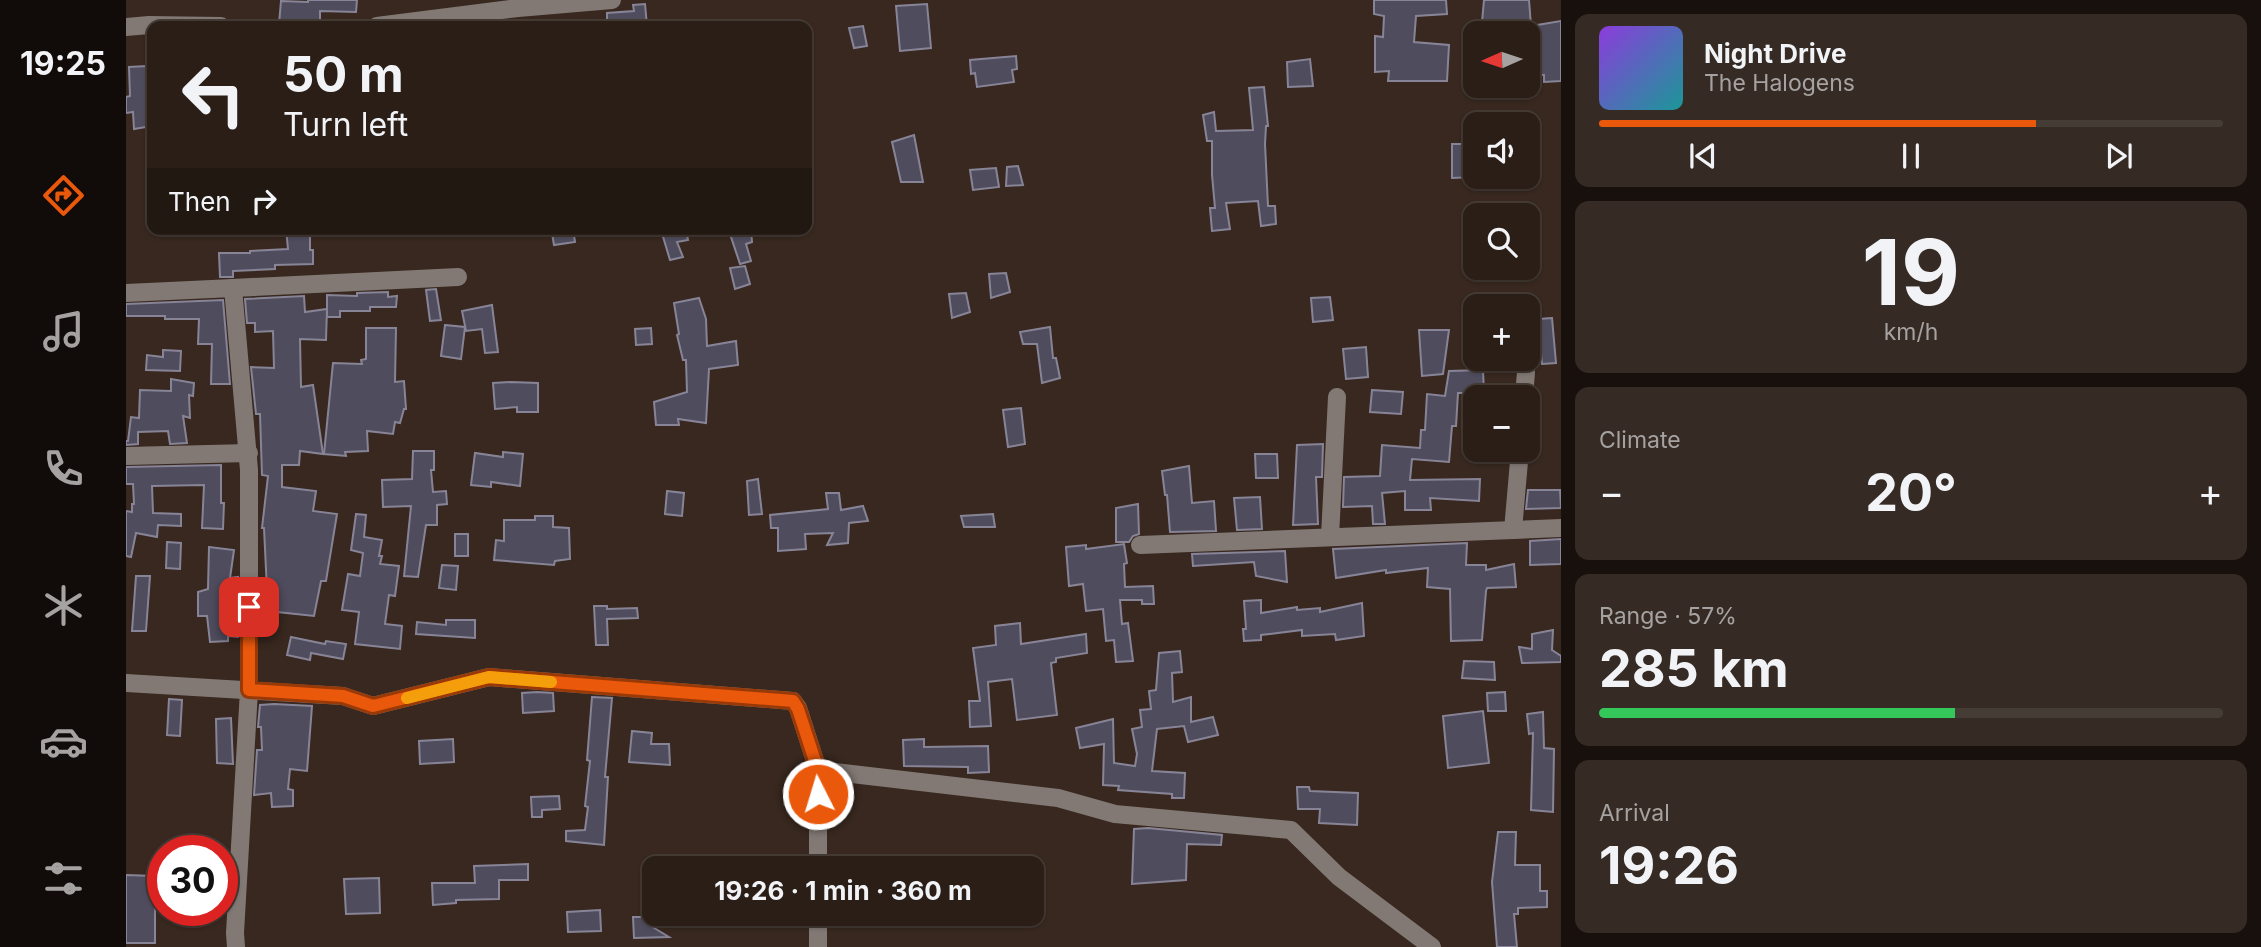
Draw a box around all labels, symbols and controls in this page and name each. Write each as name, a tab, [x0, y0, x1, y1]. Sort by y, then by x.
north arrow	[1463, 21, 1540, 98]
map controls	[1463, 21, 1540, 462]
text: Night Drive	[1704, 38, 1846, 69]
text: 19:25	[20, 44, 106, 83]
text: 50 m	[283, 45, 404, 104]
icon: left	[168, 49, 259, 140]
text: The Halogens	[1704, 69, 1855, 97]
text: Turn left	[283, 105, 408, 144]
button: sound	[1463, 112, 1540, 189]
icon: previous	[1684, 137, 1722, 175]
icon: pause	[1892, 137, 1930, 175]
icon: next	[2100, 137, 2138, 175]
icon: directions	[39, 171, 88, 220]
icon: right	[245, 182, 283, 220]
text: Then	[168, 186, 231, 217]
button: search	[1463, 203, 1540, 280]
text: 19	[1862, 217, 1960, 327]
button: +	[1463, 294, 1540, 371]
icon: music	[39, 307, 88, 356]
text: km/h	[1884, 318, 1938, 346]
button: −	[1463, 385, 1540, 462]
text: Climate	[1599, 426, 1681, 454]
icon: phone	[39, 444, 88, 493]
text: 20°	[1865, 461, 1957, 524]
text: −	[1599, 469, 1624, 515]
text: +	[2198, 469, 2223, 515]
pin	[219, 577, 279, 637]
icon: climate	[39, 581, 88, 630]
icon: arrive	[230, 588, 268, 626]
text: Range · 57%	[1599, 602, 1737, 630]
text: 285 km	[1599, 637, 1789, 700]
icon: car	[39, 717, 88, 766]
position arrow	[781, 757, 855, 831]
text: Arrival	[1599, 799, 1670, 827]
text: 19:26	[1599, 834, 1739, 897]
speed limit sign: 30	[147, 835, 238, 926]
icon: filters	[39, 854, 88, 903]
text: 19:26 · 1 min · 360 m	[714, 875, 972, 906]

